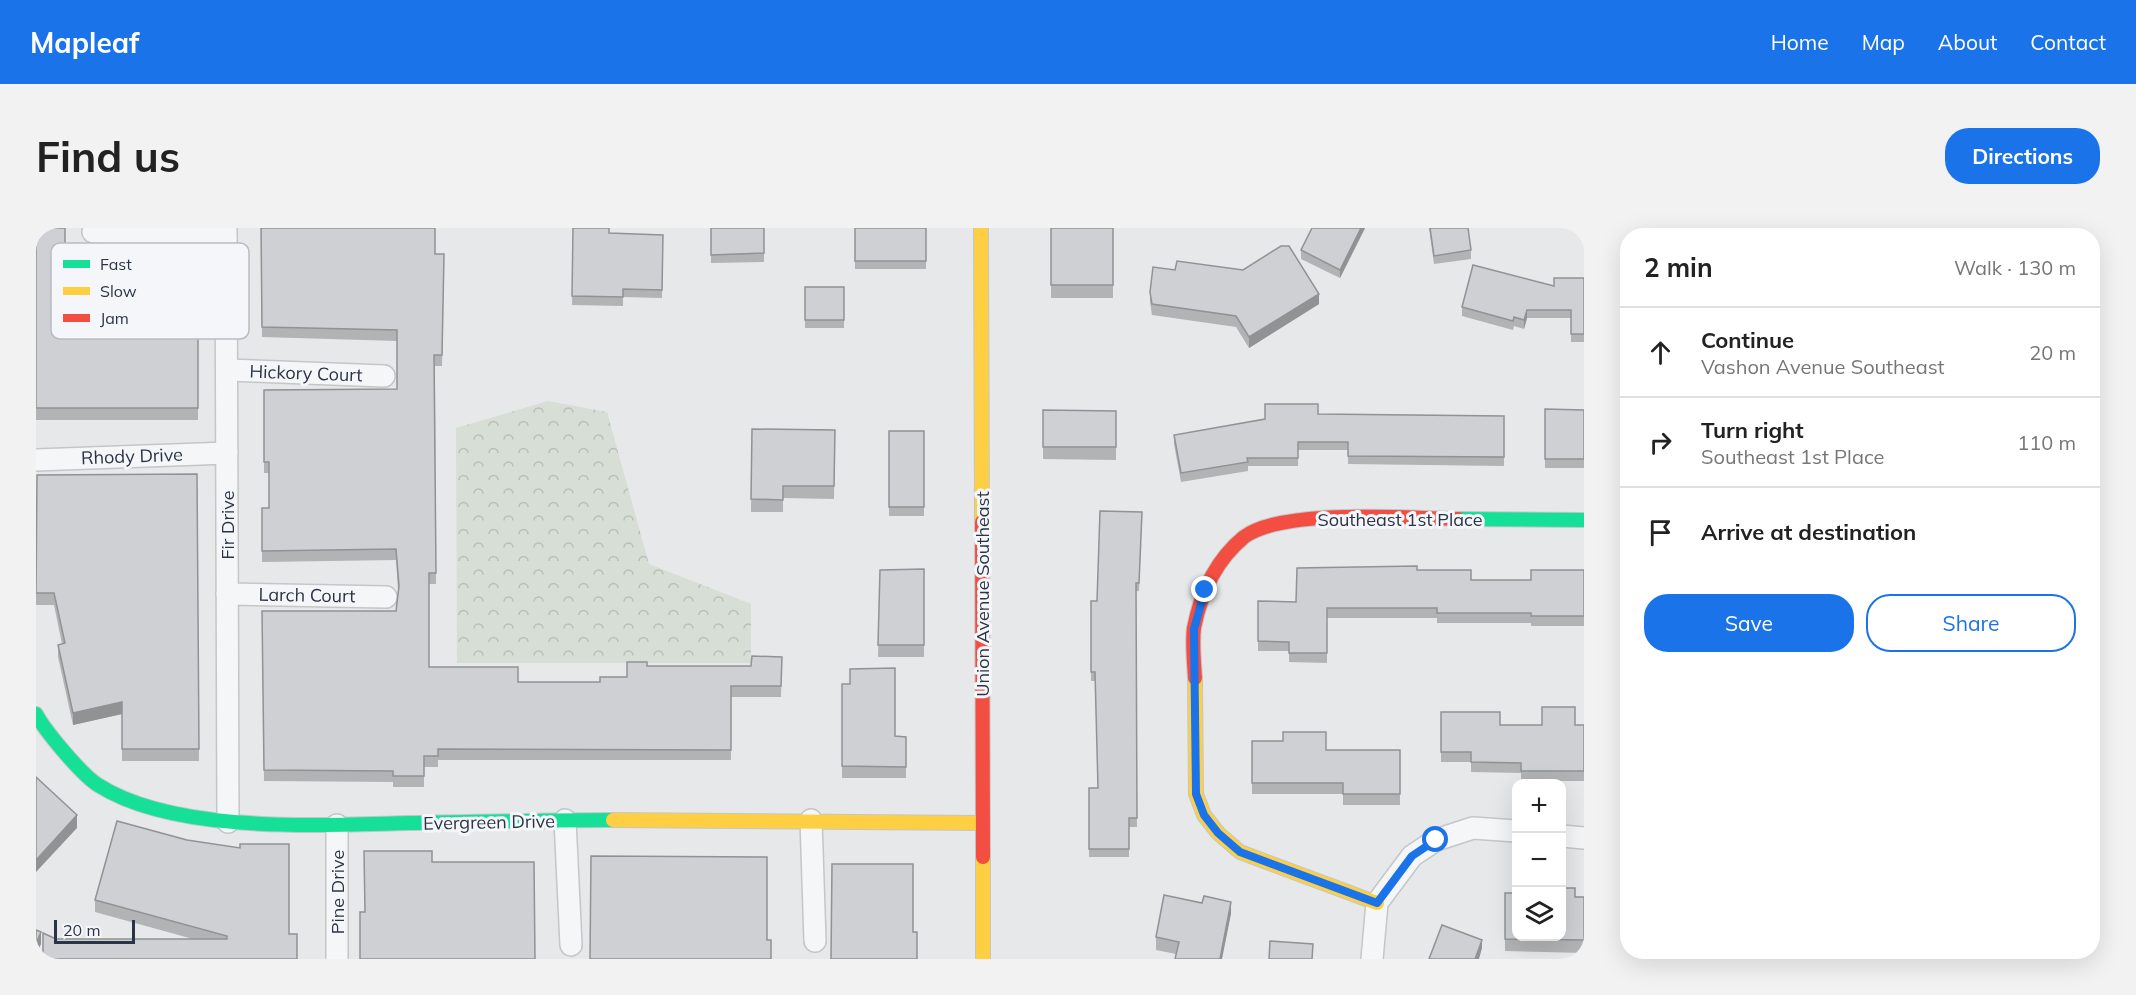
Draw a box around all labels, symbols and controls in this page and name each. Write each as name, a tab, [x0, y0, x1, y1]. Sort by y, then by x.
text: Mapleaf	[30, 25, 139, 60]
text: Home	[1771, 29, 1829, 55]
text: Map	[1862, 29, 1905, 55]
text: About	[1938, 29, 1997, 55]
text: Contact	[2030, 29, 2106, 55]
button: Directions	[1945, 128, 2100, 184]
text: Find us	[36, 130, 180, 183]
legend	[51, 243, 249, 339]
text: 2 min	[1644, 251, 1713, 284]
text: Fast	[100, 254, 132, 274]
text: Walk · 130 m	[1954, 255, 2076, 280]
text: Slow	[100, 281, 137, 301]
text: Jam	[100, 308, 129, 328]
text: Continue	[1701, 326, 1794, 354]
icon: ahead	[1644, 336, 1677, 369]
text: 20 m	[2029, 340, 2076, 365]
text: Vashon Avenue Southeast	[1701, 354, 1945, 379]
street label: Hickory Court	[249, 360, 363, 386]
text: Turn right	[1701, 416, 1804, 444]
icon: right	[1644, 426, 1677, 459]
text: 110 m	[2017, 430, 2076, 455]
street label: Rhody Drive	[81, 443, 183, 469]
text: Southeast 1st Place	[1701, 444, 1884, 469]
street label: Fir Drive	[216, 490, 239, 560]
street label: Union Avenue Southeast	[971, 491, 994, 697]
street label: Southeast 1st Place	[1317, 508, 1483, 531]
icon: arrive	[1644, 516, 1677, 549]
text: Arrive at destination	[1701, 518, 1916, 546]
route end	[1191, 576, 1217, 602]
street label: Larch Court	[258, 583, 356, 607]
button: Save	[1644, 594, 1854, 652]
button: Share	[1866, 594, 2076, 652]
map controls	[1512, 779, 1566, 941]
button: +	[1512, 779, 1566, 833]
street label: Evergreen Drive	[423, 809, 555, 835]
route start	[1422, 826, 1448, 852]
button: −	[1512, 833, 1566, 887]
street label: Pine Drive	[326, 850, 349, 934]
button: layers	[1512, 887, 1566, 941]
scale bar	[54, 917, 135, 944]
text: 20 m	[63, 920, 100, 940]

